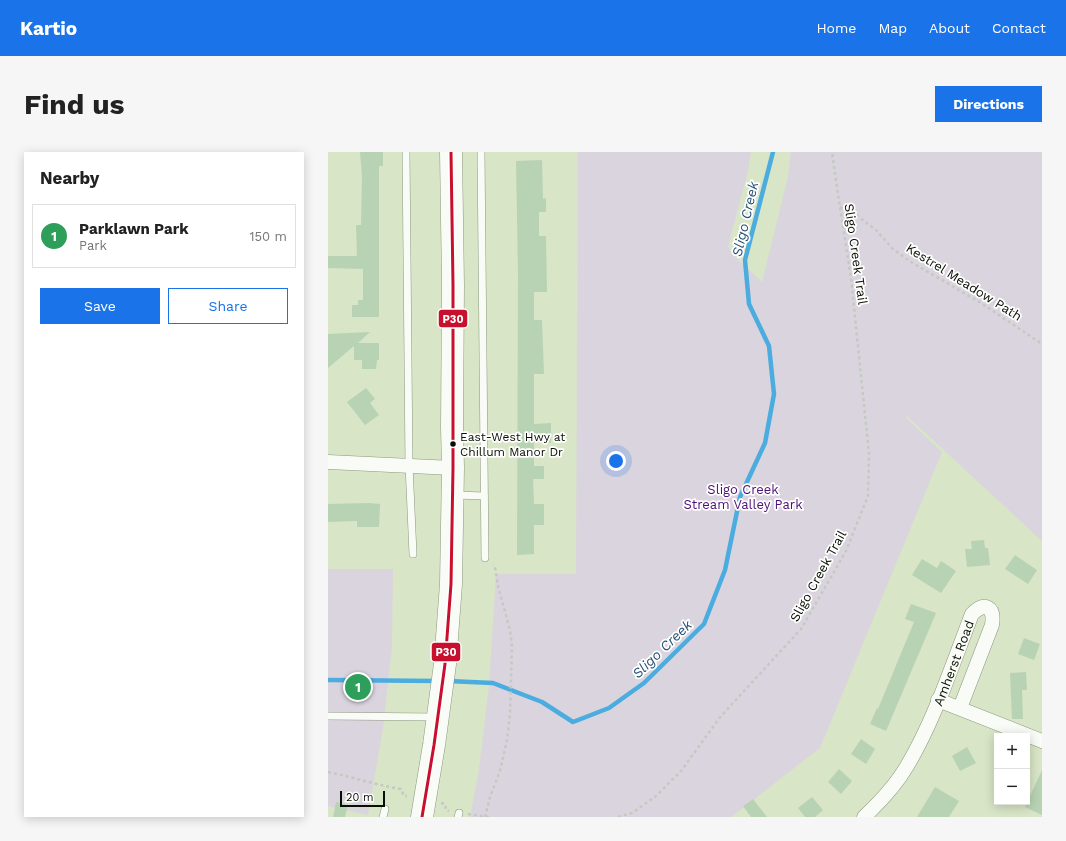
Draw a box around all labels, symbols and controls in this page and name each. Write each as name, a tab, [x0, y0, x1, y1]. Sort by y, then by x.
text: Kartio	[20, 17, 77, 40]
text: Home	[816, 20, 856, 36]
text: Map	[878, 20, 907, 36]
text: About	[929, 20, 970, 36]
text: Contact	[992, 20, 1046, 36]
button: Directions	[935, 86, 1042, 122]
text: Find us	[24, 88, 124, 121]
text: Nearby	[40, 168, 99, 188]
water label: Sligo Creek	[729, 180, 761, 258]
street label: Sligo Creek Trail	[841, 202, 871, 306]
text: Parklawn Park	[79, 220, 189, 238]
text: 1	[51, 229, 57, 244]
text: 150 m	[249, 229, 287, 244]
text: Park	[79, 238, 107, 253]
street label: Kestrel Meadow Path	[903, 240, 1025, 324]
button: Save	[40, 288, 160, 324]
button: Share	[168, 288, 288, 324]
line badge: P30	[438, 309, 468, 328]
text: P30	[443, 313, 463, 326]
place label: East-West Hwy at Chillum Manor Dr	[460, 430, 565, 459]
marker: East-West Hwy at Chillum Manor Dr	[448, 439, 458, 449]
your location	[606, 451, 626, 471]
park label: Sligo Creek Stream Valley Park	[683, 482, 803, 512]
street label: Sligo Creek Trail	[787, 528, 849, 624]
water label: Sligo Creek	[629, 616, 695, 681]
street label: Amherst Road	[930, 618, 976, 708]
line badge: P30	[431, 642, 461, 662]
text: P30	[436, 646, 456, 659]
pin: 1	[345, 672, 371, 702]
map controls	[994, 733, 1030, 805]
button: +	[994, 733, 1030, 769]
button: −	[994, 769, 1030, 805]
scale bar	[340, 789, 385, 808]
text: 20 m	[346, 791, 374, 804]

